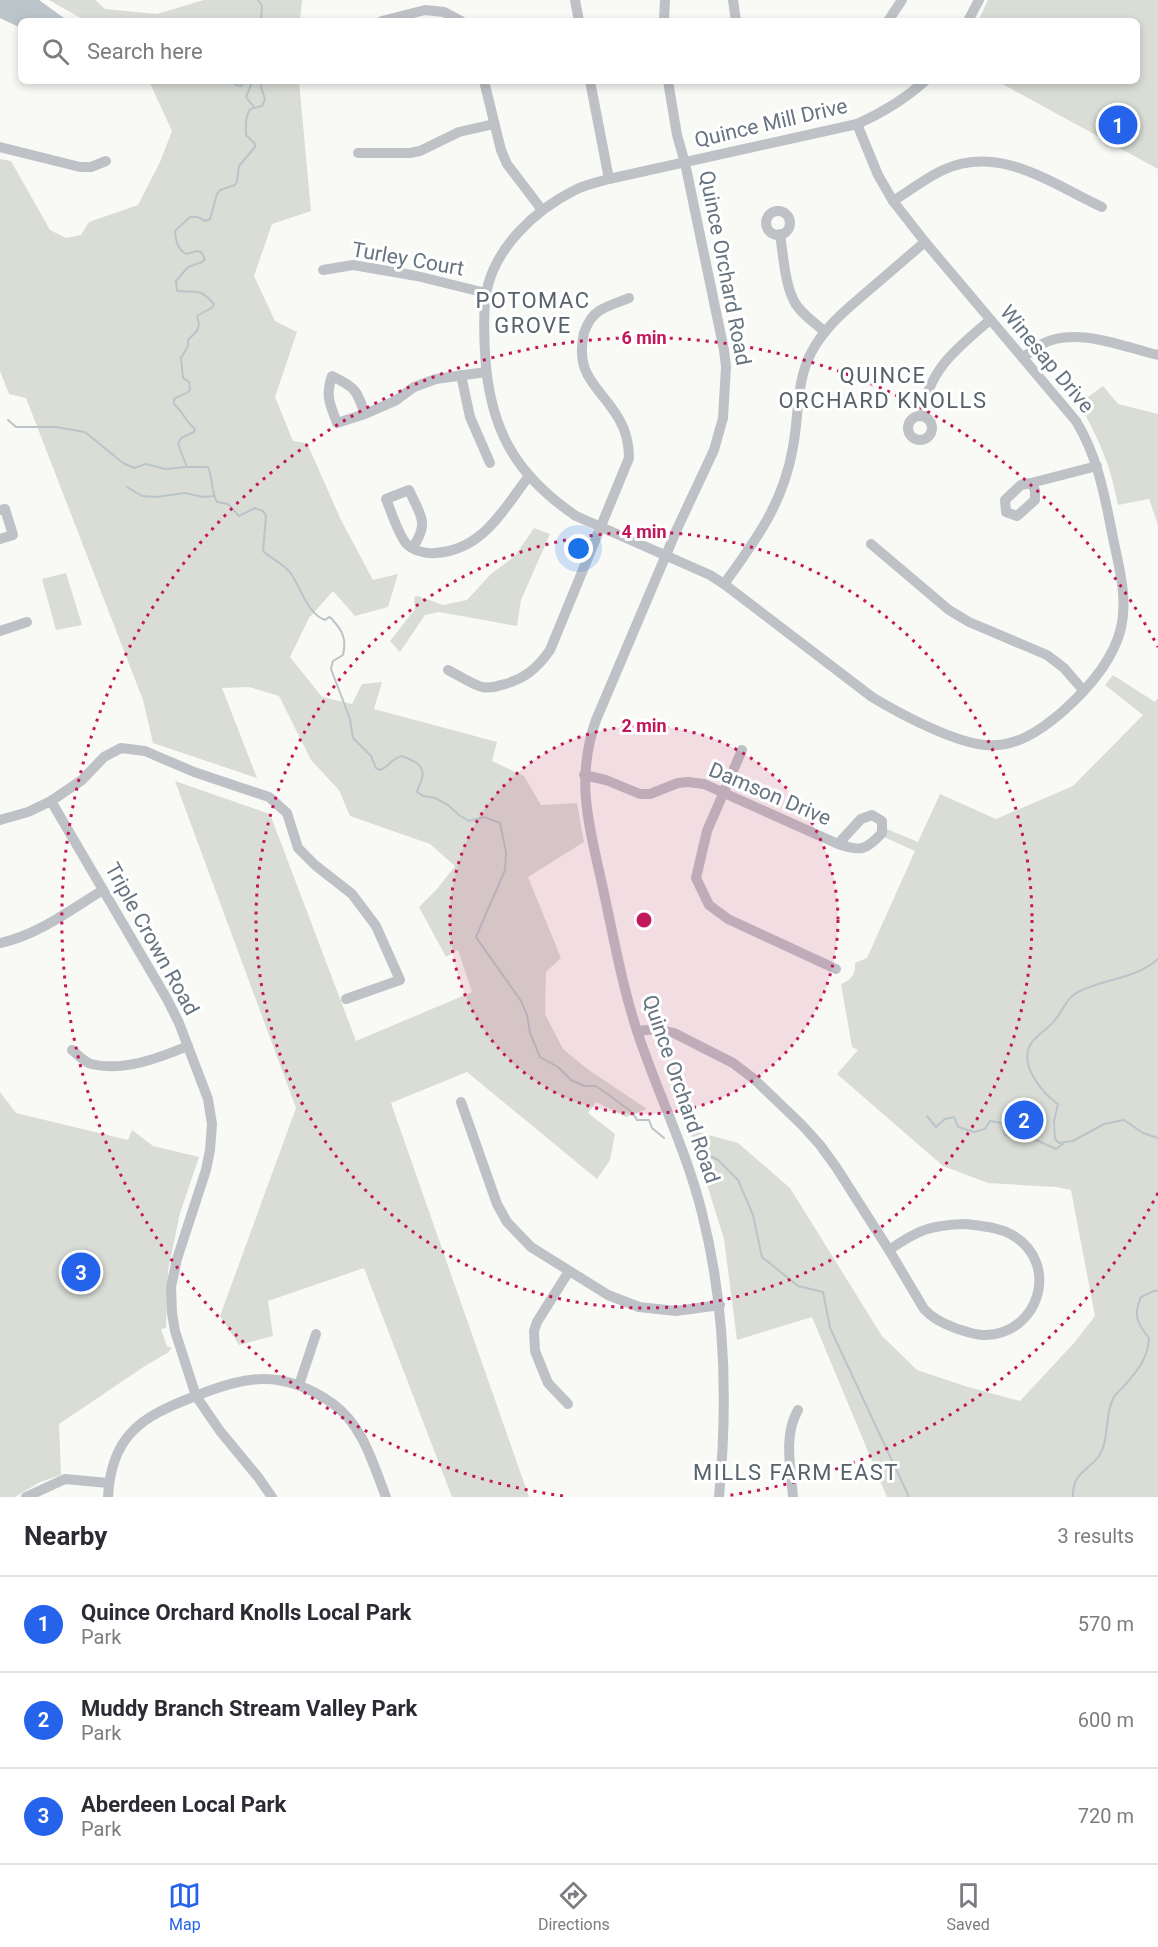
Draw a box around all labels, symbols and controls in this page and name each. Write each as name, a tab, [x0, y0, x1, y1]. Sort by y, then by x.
search box	[18, 18, 1140, 84]
icon: search	[39, 35, 72, 68]
text: Search here	[87, 39, 203, 64]
street label: Quince Mill Drive	[692, 94, 850, 152]
pin: 1	[1098, 102, 1138, 148]
street label: Quince Orchard Road	[694, 169, 756, 367]
street label: Turley Court	[350, 237, 466, 281]
district label: POTOMAC GROVE	[475, 288, 591, 338]
street label: Winesap Drive	[995, 300, 1099, 418]
text: 6 min	[621, 327, 667, 348]
district label: QUINCE ORCHARD KNOLLS	[778, 363, 988, 413]
text: 4 min	[621, 521, 667, 542]
your location	[564, 534, 593, 563]
text: 2 min	[621, 715, 667, 736]
street label: Damson Drive	[705, 757, 835, 831]
street label: Triple Crown Road	[100, 859, 204, 1019]
centre of rings	[634, 910, 654, 930]
street label: Quince Orchard Road	[637, 992, 725, 1186]
pin: 2	[1004, 1098, 1044, 1142]
pin: 3	[62, 1250, 100, 1294]
district label: MILLS FARM EAST	[693, 1460, 899, 1485]
text: Nearby	[24, 1521, 107, 1551]
text: 3 results	[1058, 1524, 1134, 1548]
text: Quince Orchard Knolls Local Park	[81, 1600, 411, 1625]
text: 1	[38, 1612, 49, 1636]
text: 570 m	[1078, 1612, 1134, 1636]
text: Park	[81, 1625, 121, 1649]
text: Muddy Branch Stream Valley Park	[81, 1696, 417, 1721]
text: 2	[38, 1708, 49, 1732]
text: 600 m	[1078, 1708, 1134, 1732]
text: Park	[81, 1721, 121, 1745]
text: Aberdeen Local Park	[81, 1792, 286, 1817]
text: 3	[38, 1804, 49, 1828]
text: 720 m	[1078, 1804, 1134, 1828]
text: Park	[81, 1817, 121, 1841]
tab: Map	[168, 1879, 201, 1934]
tab: Directions	[538, 1879, 610, 1934]
tab: Saved	[946, 1879, 990, 1934]

